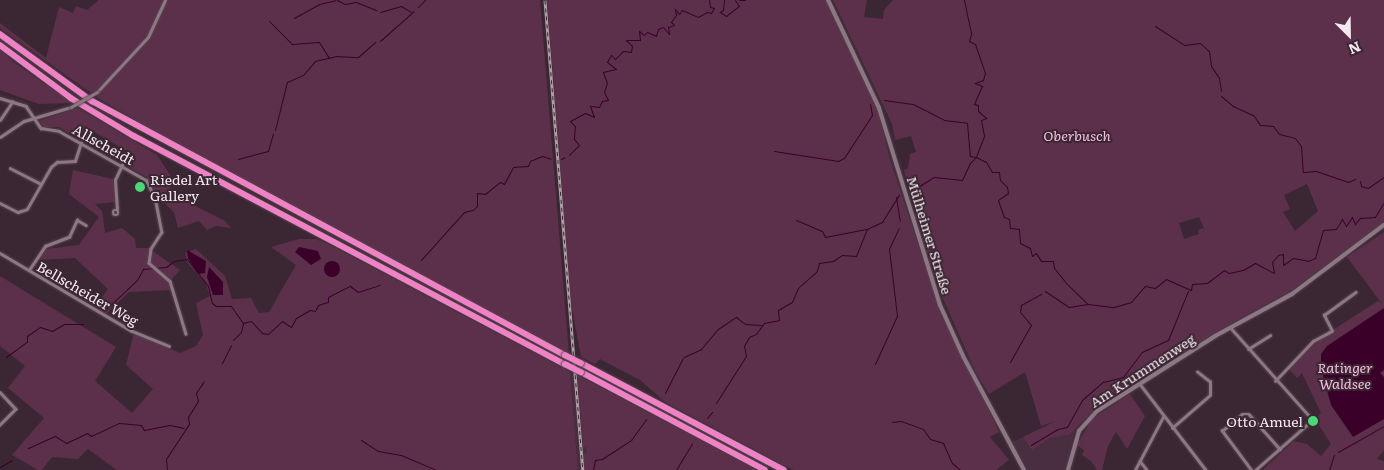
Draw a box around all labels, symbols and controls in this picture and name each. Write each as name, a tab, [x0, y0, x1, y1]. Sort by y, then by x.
north arrow	[1324, 10, 1374, 60]
text: N	[1346, 37, 1364, 60]
street label: Allscheidt	[70, 120, 138, 168]
park label: Oberbusch	[1043, 127, 1111, 143]
place label: Riedel Art Gallery	[150, 171, 217, 203]
street label: Mülheimer Straße	[904, 174, 956, 296]
marker: Riedel Art Gallery	[134, 181, 146, 193]
street label: Bellscheider Weg	[34, 257, 142, 329]
street label: Am Krummenweg	[1086, 330, 1198, 410]
park label: Ratinger Waldsee	[1317, 359, 1373, 392]
place label: Otto Amuel	[1226, 413, 1303, 429]
marker: Otto Amuel	[1307, 415, 1319, 427]

